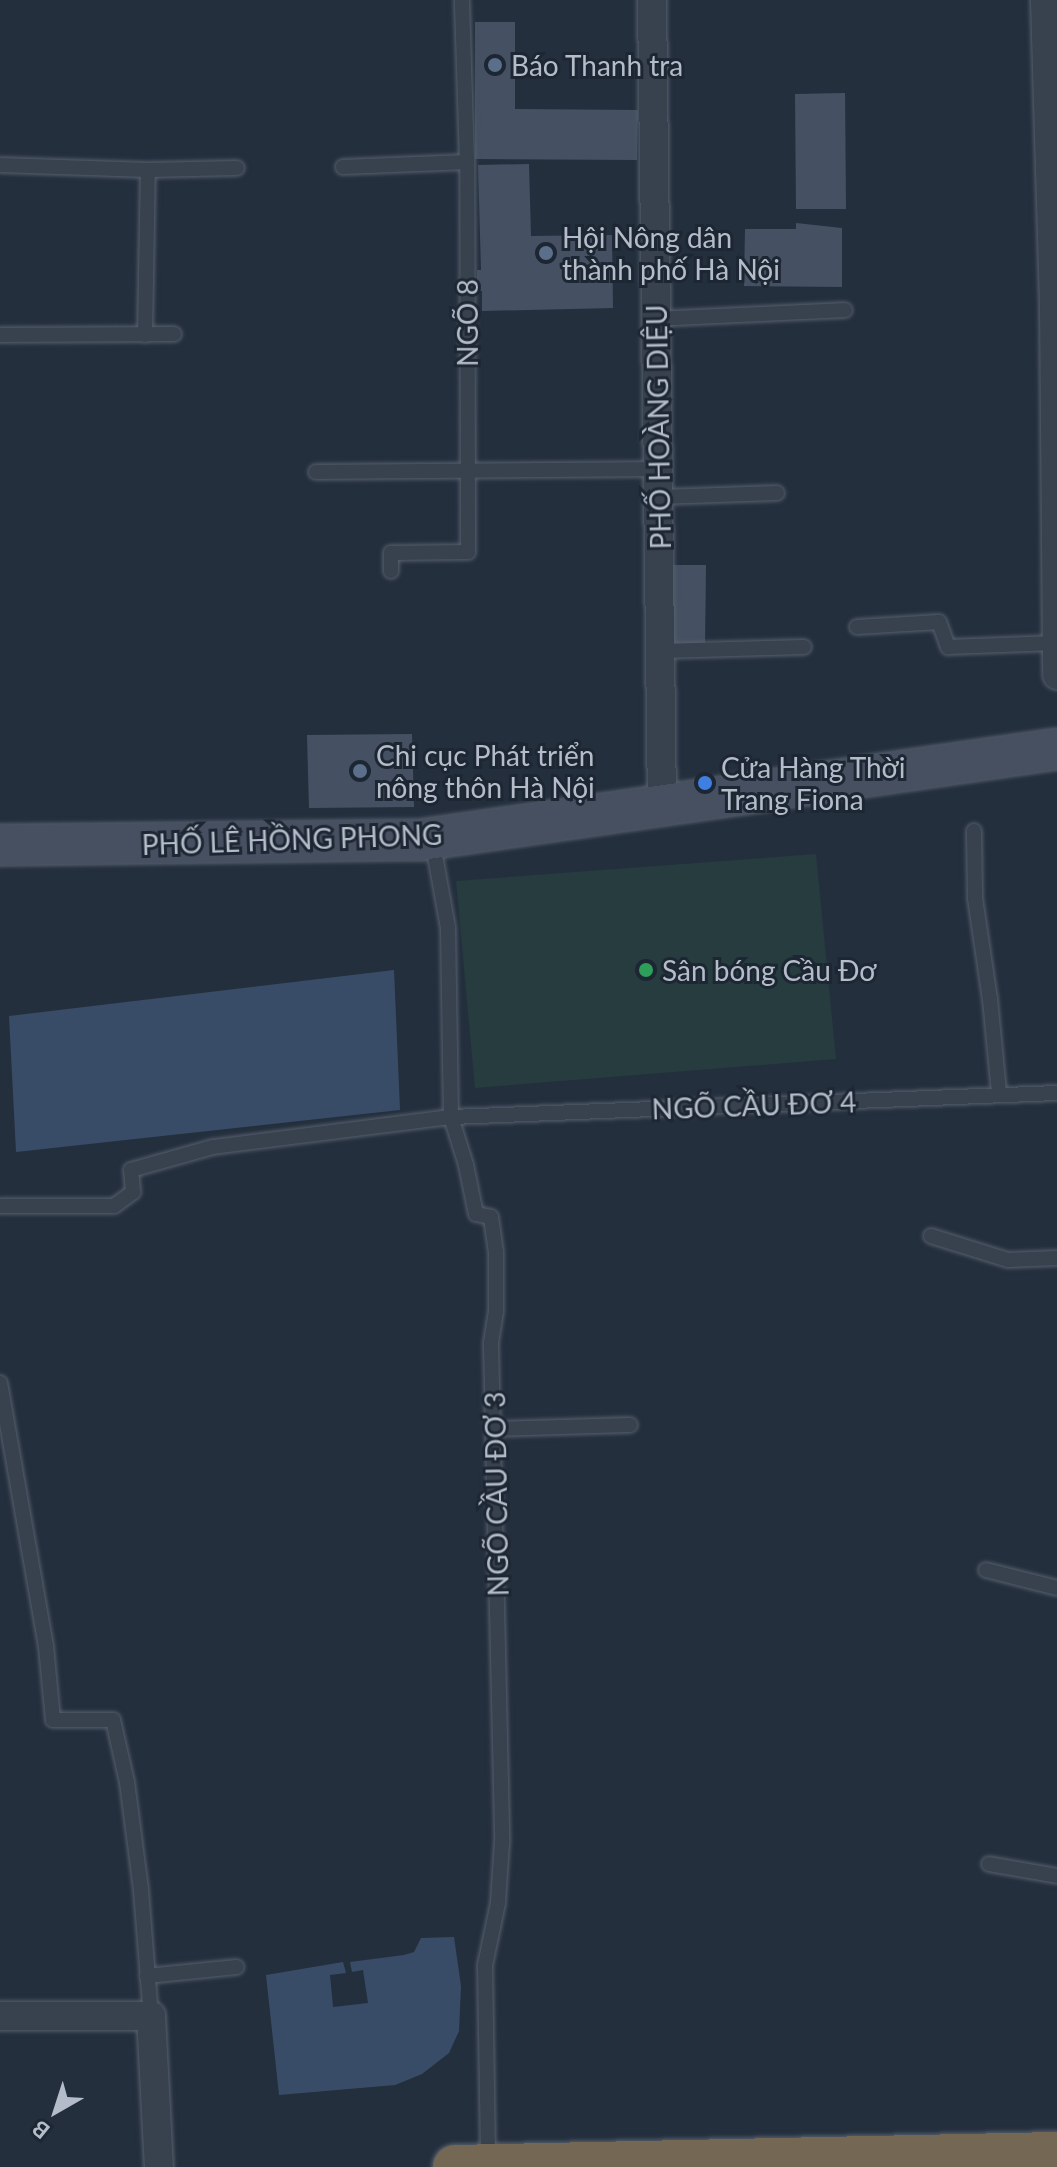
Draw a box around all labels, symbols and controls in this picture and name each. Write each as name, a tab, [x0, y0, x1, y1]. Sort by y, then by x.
place label: Báo Thanh tra	[511, 48, 684, 82]
marker: Báo Thanh tra	[486, 56, 504, 74]
place label: Hội Nông dân thành phố Hà Nội	[562, 220, 780, 286]
marker: Hội Nông dân thành phố Hà Nội	[537, 244, 555, 262]
street label: NGÕ 8	[450, 279, 484, 367]
street label: PHỐ HOÀNG DIỆU	[639, 304, 677, 550]
place label: Chi cục Phát triển nông thôn Hà Nội	[376, 738, 595, 804]
place label: Cửa Hàng Thời Trang Fiona	[721, 750, 906, 816]
marker: Chi cục Phát triển nông thôn Hà Nội	[351, 762, 369, 780]
marker: Cửa Hàng Thời Trang Fiona	[696, 774, 714, 792]
street label: PHỐ LÊ HỒNG PHONG	[141, 817, 443, 861]
place label: Sân bóng Cầu Đơ	[662, 953, 876, 987]
marker: Sân bóng Cầu Đơ	[637, 961, 655, 979]
street label: NGÕ CẦU ĐƠ 4	[651, 1085, 857, 1125]
street label: NGÕ CẦU ĐƠ 3	[477, 1391, 515, 1597]
north arrow	[16, 2071, 96, 2151]
text: B	[26, 2115, 55, 2145]

